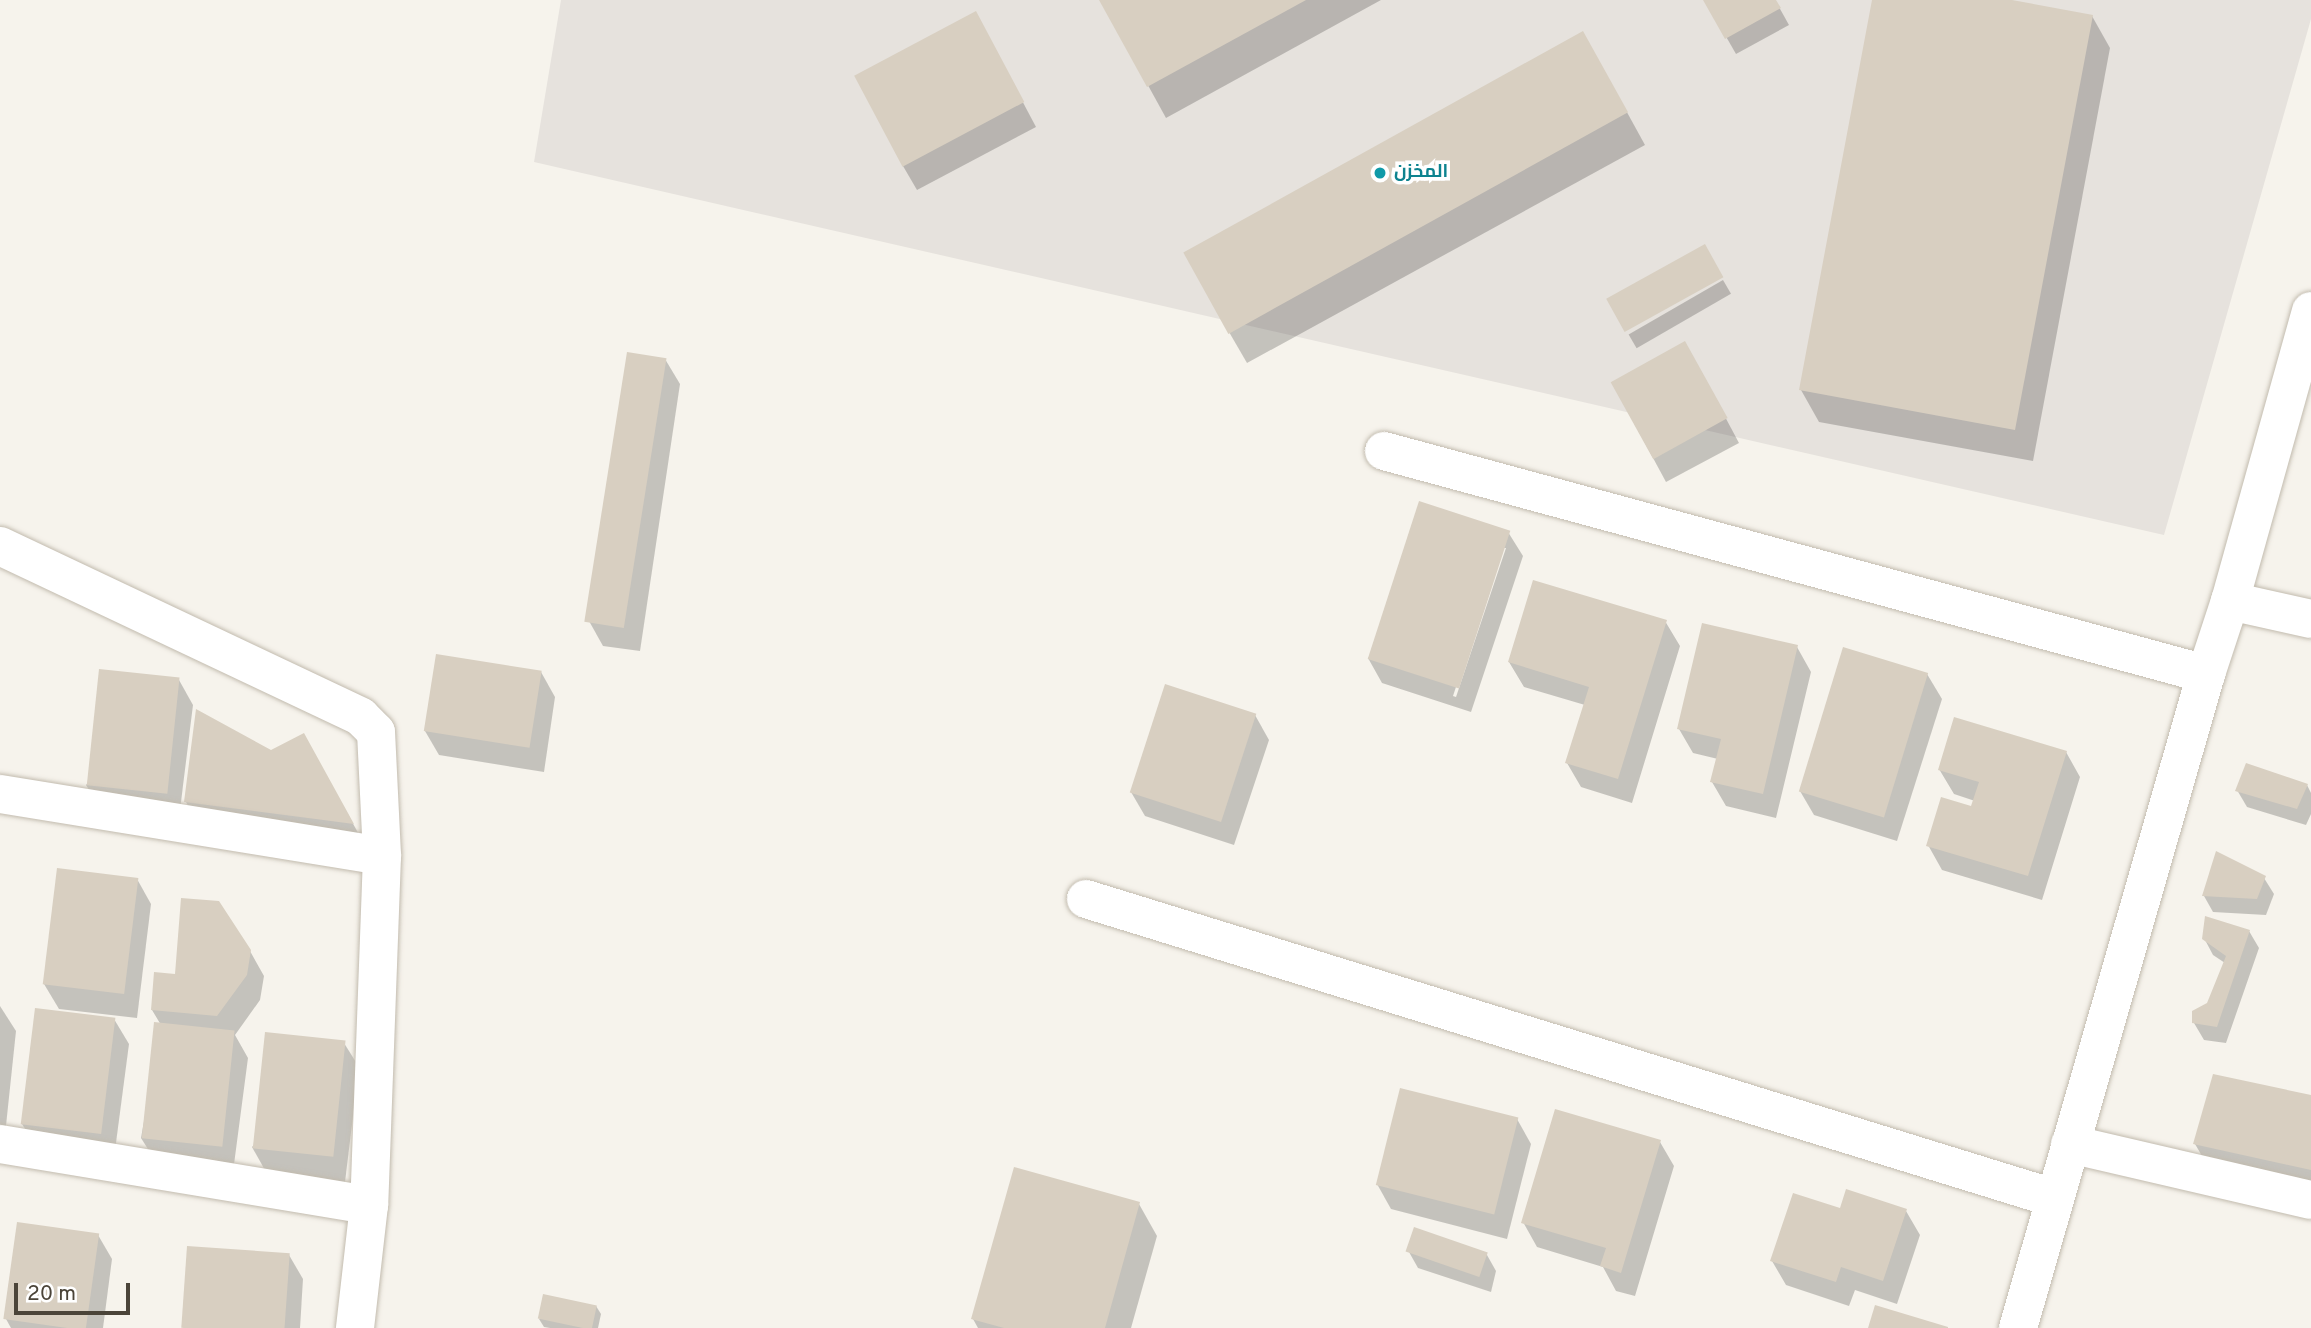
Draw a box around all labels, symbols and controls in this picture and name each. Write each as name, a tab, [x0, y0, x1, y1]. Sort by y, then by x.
place label: المخزن	[1394, 162, 1448, 184]
marker: المخزن	[1372, 165, 1388, 181]
scale bar	[18, 1268, 133, 1312]
text: 20 m	[27, 1281, 76, 1308]

